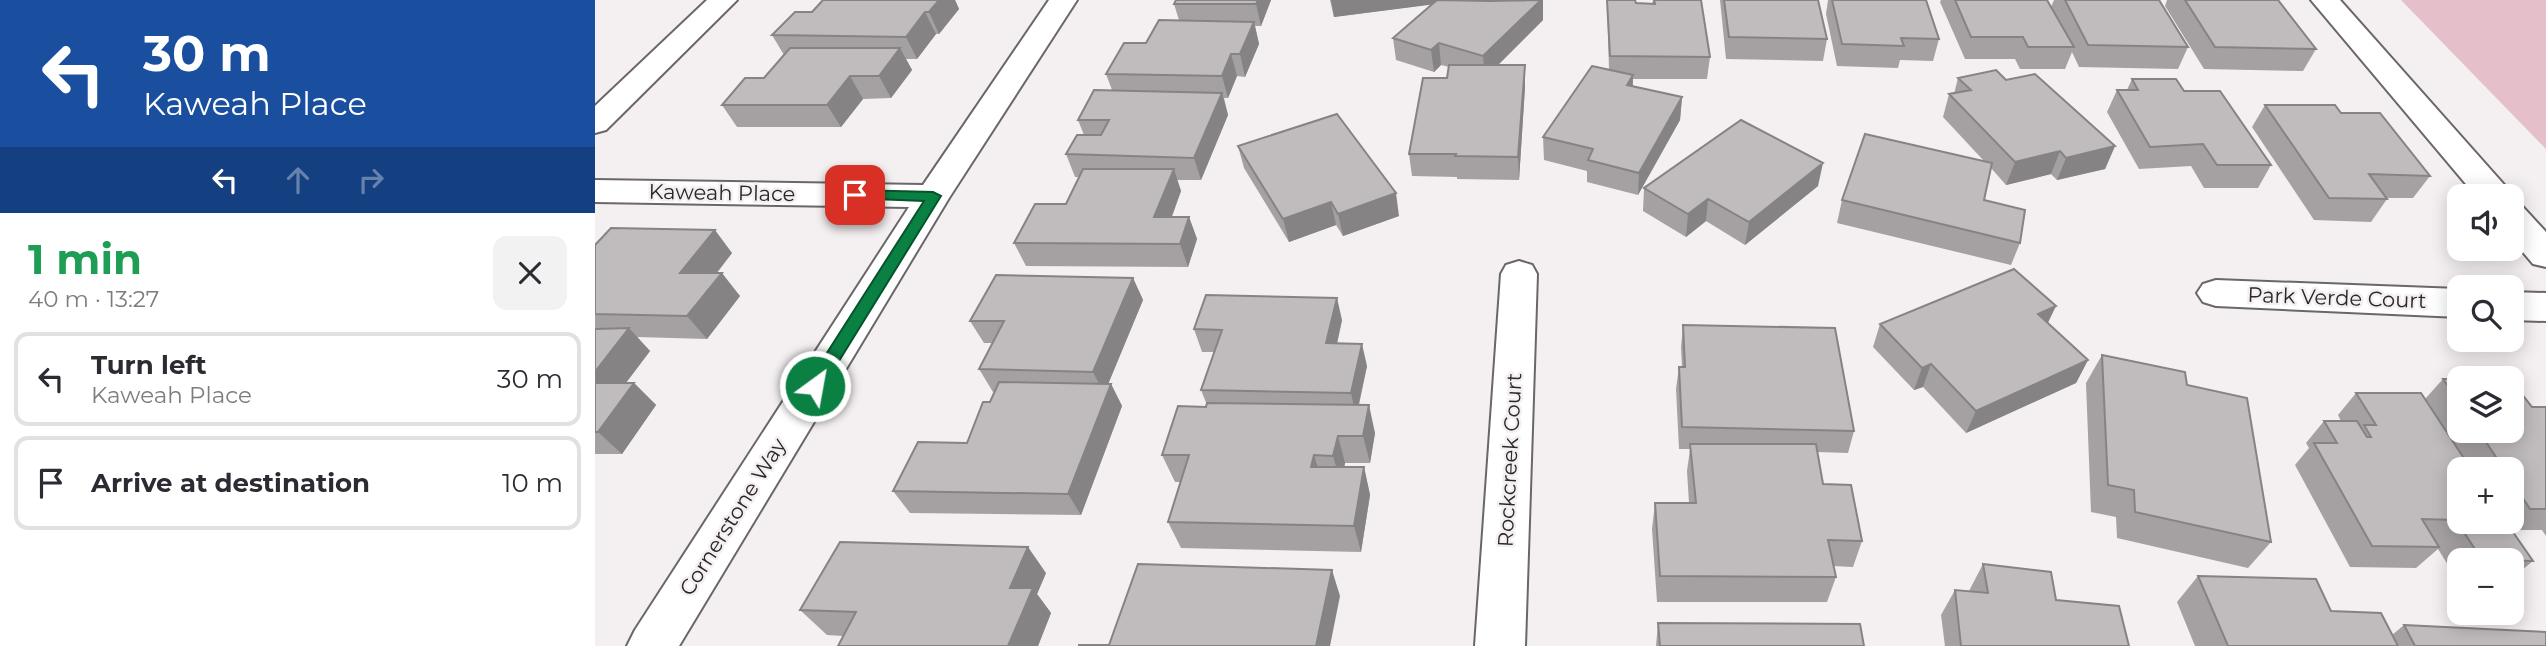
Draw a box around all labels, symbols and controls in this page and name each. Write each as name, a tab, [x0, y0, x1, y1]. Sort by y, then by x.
text: 30 m	[143, 24, 271, 83]
icon: left	[28, 28, 119, 119]
text: Kaweah Place	[143, 84, 367, 123]
icon: left	[206, 161, 244, 199]
icon: ahead	[279, 161, 317, 199]
icon: right	[352, 161, 390, 199]
pin	[825, 165, 885, 225]
icon: arrive	[836, 176, 874, 214]
street label: Kaweah Place	[648, 179, 796, 206]
map controls	[2447, 184, 2524, 625]
button: sound	[2447, 184, 2524, 261]
text: 1 min	[28, 233, 142, 285]
button: close	[493, 236, 567, 310]
button: search	[2447, 275, 2524, 352]
street label: Park Verde Court	[2247, 282, 2427, 313]
text: 40 m · 13:27	[28, 285, 159, 313]
text: Turn left	[91, 349, 207, 381]
position arrow	[778, 349, 852, 423]
icon: left	[32, 360, 70, 398]
text: 30 m	[497, 363, 563, 395]
button: layers	[2447, 366, 2524, 443]
street label: Rockcreek Court	[1492, 372, 1527, 548]
text: Kaweah Place	[91, 381, 252, 409]
street label: Cornerstone Way	[674, 433, 791, 600]
button: +	[2447, 457, 2524, 534]
icon: arrive	[32, 464, 70, 502]
text: Arrive at destination	[91, 467, 370, 499]
text: 10 m	[502, 467, 563, 499]
button: −	[2447, 548, 2524, 625]

